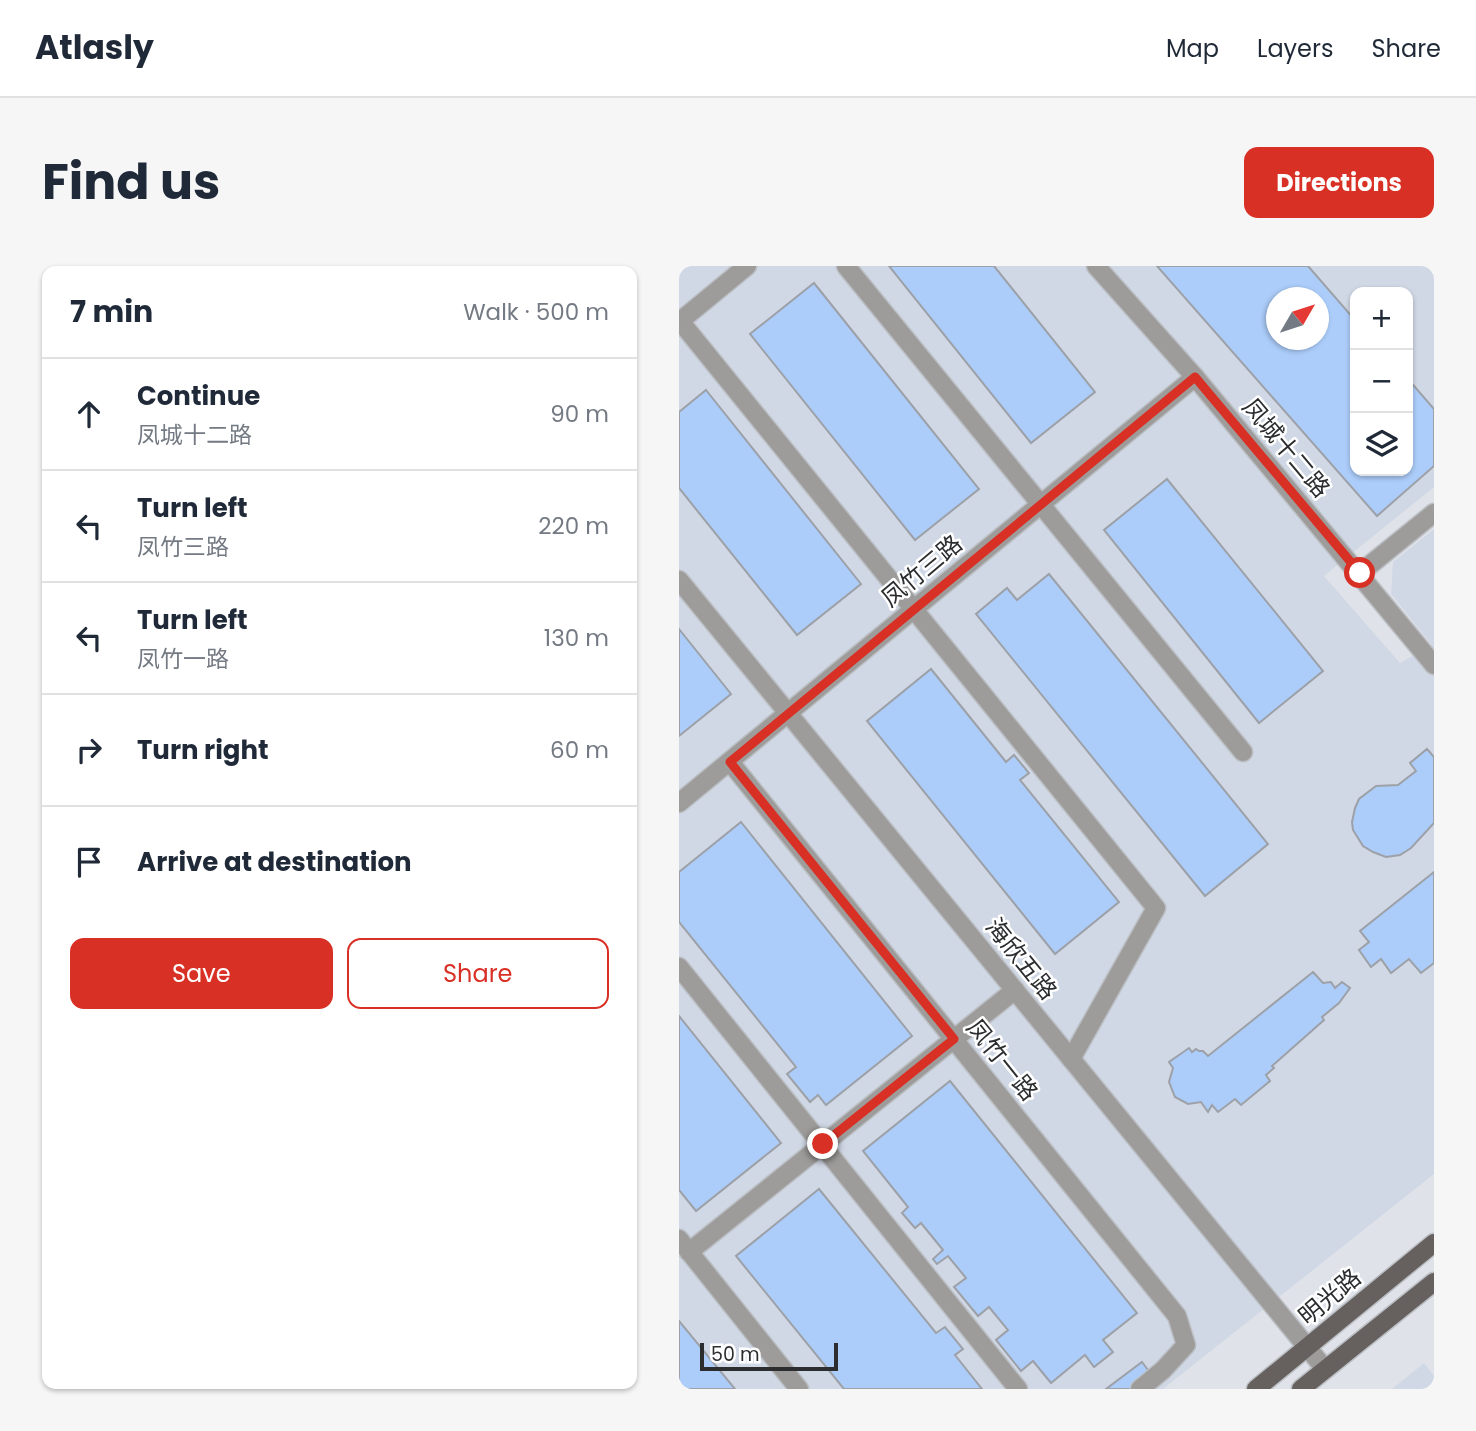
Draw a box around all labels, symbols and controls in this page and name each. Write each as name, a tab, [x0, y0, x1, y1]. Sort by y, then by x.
text: Atlasly	[35, 24, 154, 71]
text: Map	[1166, 32, 1219, 65]
text: Layers	[1257, 32, 1333, 65]
text: Share	[1371, 32, 1441, 65]
button: Directions	[1244, 147, 1434, 218]
text: Find us	[42, 148, 220, 216]
north arrow	[1266, 287, 1329, 350]
map controls	[1350, 287, 1413, 476]
button: +	[1350, 287, 1413, 350]
text: 7 min	[70, 290, 153, 333]
text: Walk · 500 m	[463, 296, 609, 328]
button: −	[1350, 350, 1413, 413]
text: Continue	[137, 378, 260, 414]
street label: 凤城十二路	[1235, 391, 1338, 504]
icon: ahead	[70, 395, 108, 433]
text: 90 m	[550, 398, 609, 430]
button: layers	[1350, 413, 1413, 476]
text: 凤城十二路	[137, 419, 252, 451]
text: Turn left	[137, 490, 248, 526]
icon: left	[70, 507, 108, 545]
text: 220 m	[538, 510, 609, 542]
street label: 凤竹三路	[874, 527, 969, 614]
text: 凤竹三路	[137, 531, 229, 563]
route start	[1344, 557, 1375, 588]
text: Turn left	[137, 602, 248, 638]
icon: left	[70, 619, 108, 657]
text: 130 m	[544, 622, 609, 654]
text: 凤竹一路	[137, 643, 229, 675]
icon: right	[70, 731, 108, 769]
text: Turn right	[137, 732, 269, 768]
text: 60 m	[550, 734, 609, 766]
icon: arrive	[70, 843, 108, 881]
text: Arrive at destination	[137, 844, 412, 880]
street label: 海欣五路	[978, 911, 1064, 1006]
button: Save	[70, 938, 333, 1009]
button: Share	[347, 938, 609, 1009]
street label: 凤竹一路	[959, 1012, 1045, 1107]
route end	[807, 1128, 838, 1159]
street label: 明光路	[1291, 1261, 1368, 1332]
scale bar	[700, 1340, 838, 1372]
text: 50 m	[711, 1341, 760, 1368]

